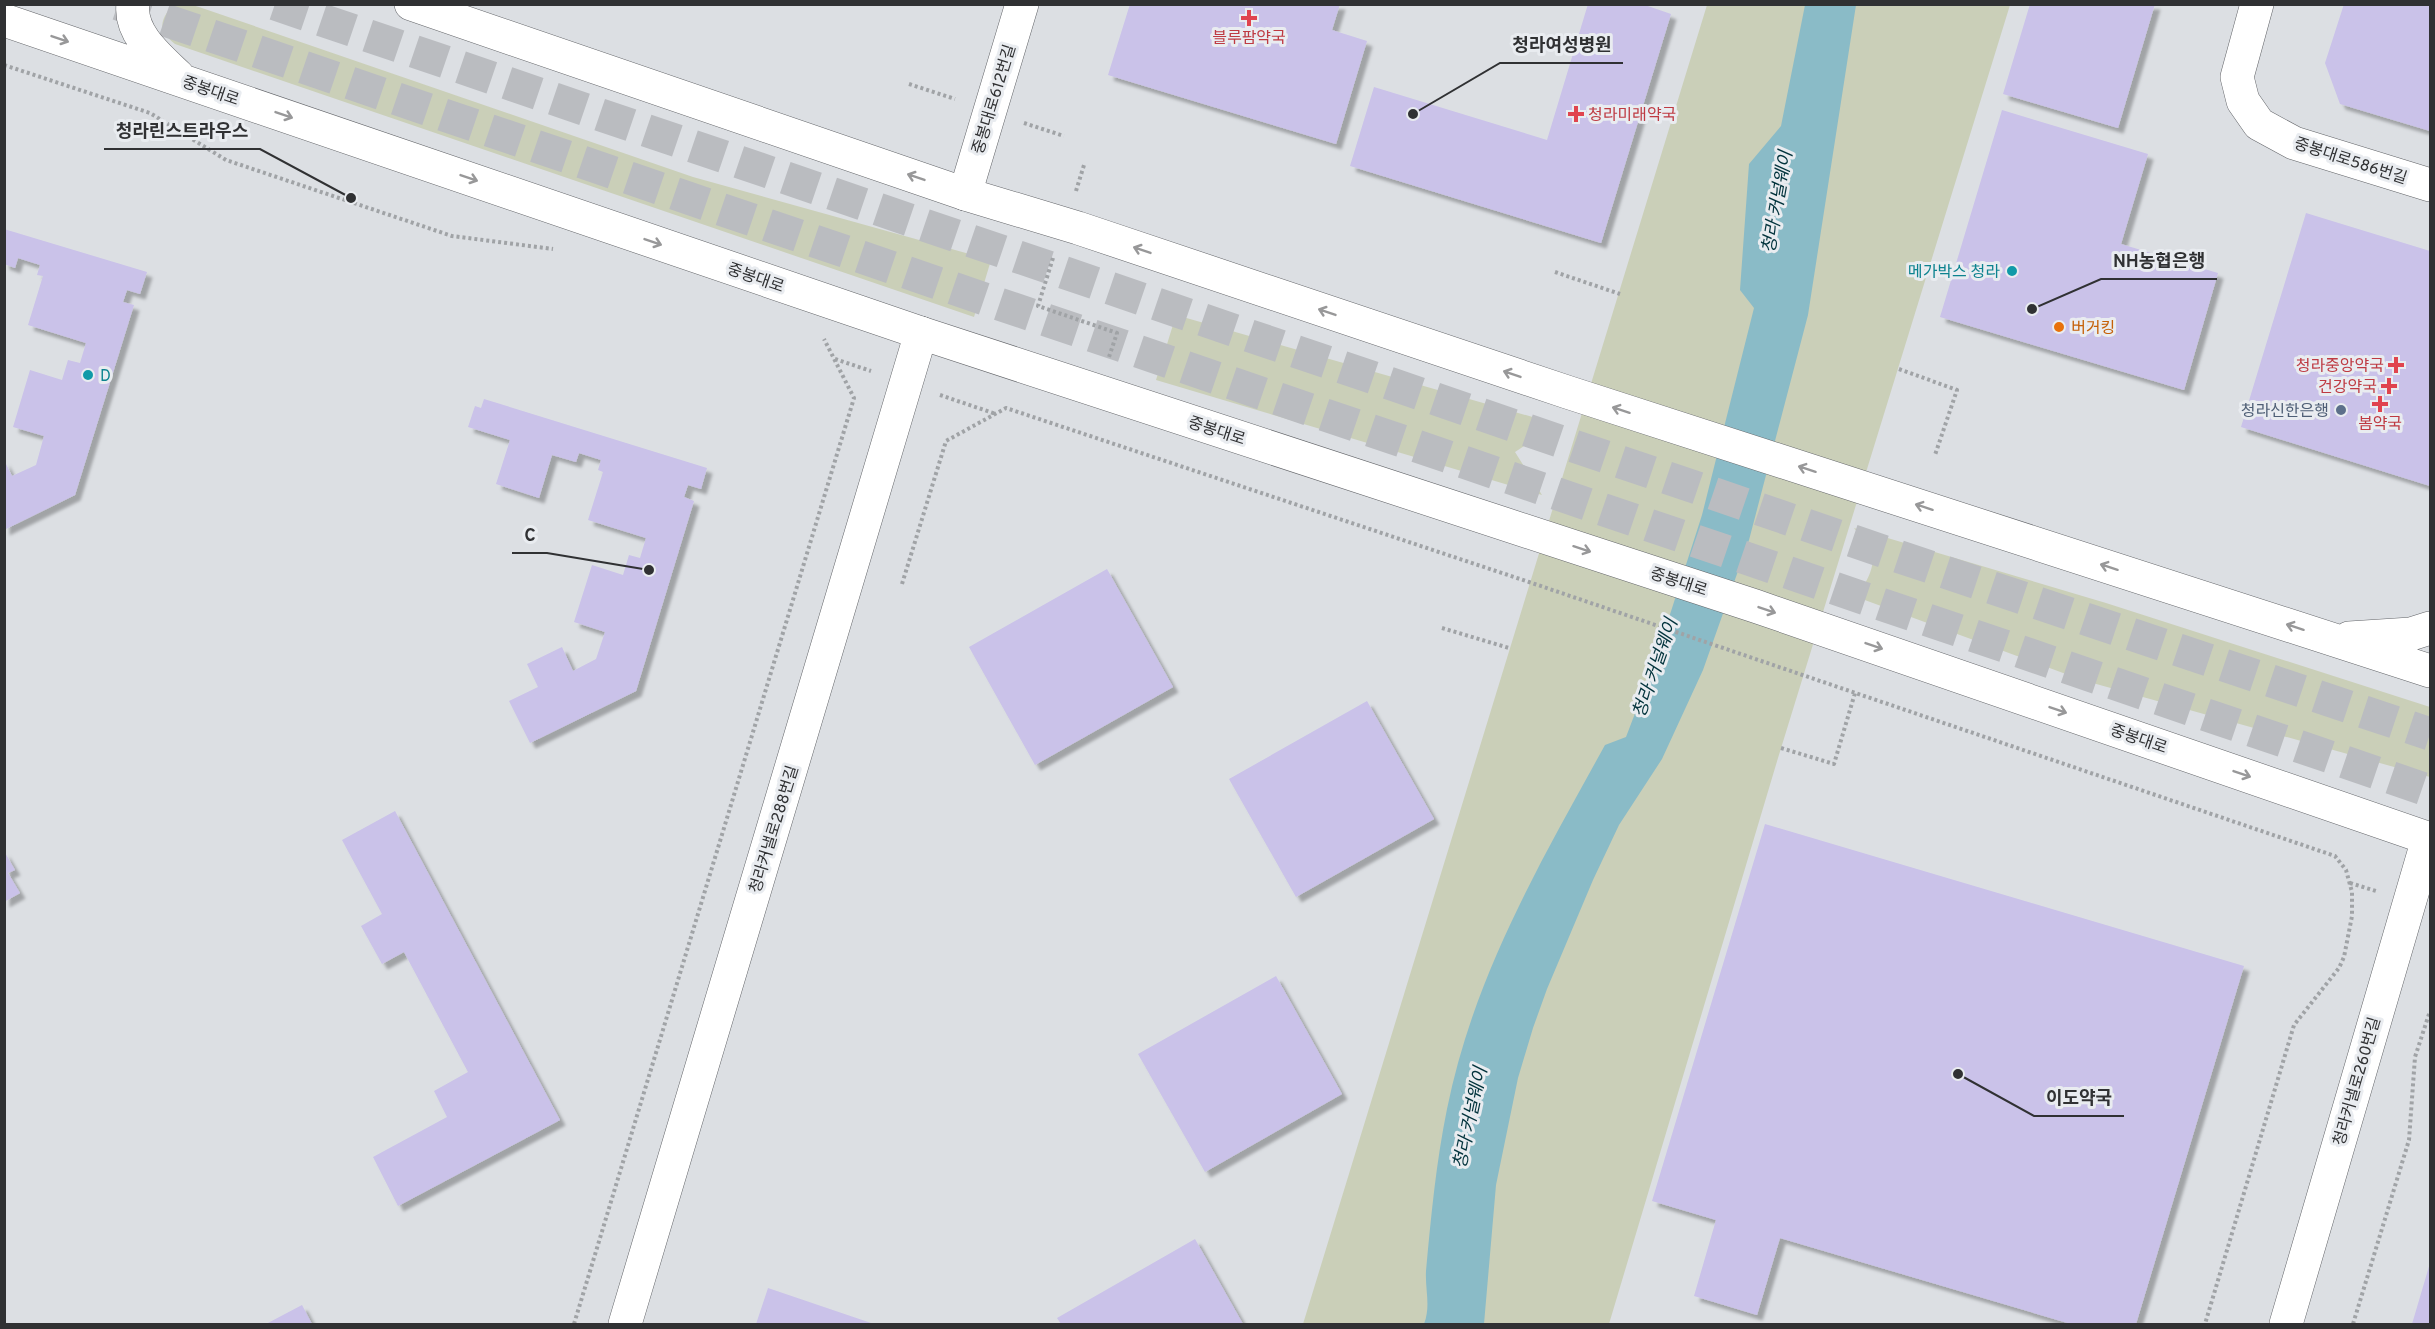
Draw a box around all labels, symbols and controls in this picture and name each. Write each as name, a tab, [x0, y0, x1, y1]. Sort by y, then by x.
marker: 블루팜약국	[1242, 11, 1256, 25]
callout: 청라여성병원	[1500, 27, 1623, 63]
place label: 블루팜약국	[1212, 29, 1286, 49]
one-way arrow	[50, 34, 69, 45]
text: 청라여성병원	[1512, 35, 1612, 58]
street label: 중봉대로612번길	[969, 42, 1021, 157]
street label: 중봉대로	[179, 73, 242, 111]
place label: 청라미래약국	[1588, 106, 1676, 126]
marker: 청라미래약국	[1569, 107, 1583, 121]
one-way arrow	[274, 111, 293, 122]
callout: 청라린스트라우스	[104, 113, 260, 149]
text: 청라린스트라우스	[116, 121, 248, 144]
street label: 중봉대로586번길	[2291, 134, 2409, 190]
water label: 청라 커널웨이	[1758, 148, 1799, 255]
one-way arrow	[907, 171, 926, 182]
one-way arrow	[459, 174, 478, 185]
one-way arrow	[643, 237, 662, 248]
one-way arrow	[1133, 243, 1152, 254]
callout: NH농협은행	[2101, 243, 2217, 279]
text: NH농협은행	[2113, 251, 2205, 274]
street label: 중봉대로	[724, 260, 787, 298]
place label: 메가박스 청라	[1908, 263, 2000, 283]
marker: 메가박스 청라	[2005, 264, 2019, 278]
one-way arrow	[1318, 305, 1337, 316]
place label: 버거킹	[2071, 319, 2115, 339]
marker: 버거킹	[2052, 320, 2066, 334]
place label: 청라중앙약국	[2296, 357, 2384, 377]
marker: 청라중앙약국	[2389, 358, 2403, 372]
place label: D	[100, 367, 111, 387]
marker: D	[81, 368, 95, 382]
one-way arrow	[1503, 368, 1522, 379]
place label: 건강약국	[2318, 378, 2377, 398]
marker: 건강약국	[2382, 379, 2396, 393]
marker: 봄약국	[2373, 397, 2387, 411]
place label: 청라신한은행	[2241, 402, 2329, 422]
marker: 청라신한은행	[2334, 403, 2348, 417]
one-way arrow	[1612, 404, 1631, 415]
street label: 중봉대로	[1185, 413, 1248, 451]
place label: 봄약국	[2358, 415, 2402, 435]
one-way arrow	[1798, 463, 1817, 474]
one-way arrow	[1915, 501, 1934, 512]
callout: C	[512, 517, 547, 553]
text: C	[524, 525, 536, 548]
one-way arrow	[1572, 544, 1591, 555]
one-way arrow	[2100, 561, 2119, 572]
street label: 중봉대로	[1647, 564, 1710, 602]
one-way arrow	[1757, 605, 1776, 616]
water label: 청라 커널웨이	[1629, 614, 1685, 721]
one-way arrow	[2286, 621, 2305, 632]
one-way arrow	[1864, 642, 1882, 653]
one-way arrow	[2048, 706, 2067, 717]
street label: 중봉대로	[2107, 721, 2170, 759]
street label: 청라커낼로288번길	[746, 763, 804, 896]
one-way arrow	[2232, 770, 2251, 781]
street label: 청라커낼로260번길	[2330, 1015, 2386, 1148]
water label: 청라 커널웨이	[1449, 1064, 1494, 1171]
callout: 이도약국	[2034, 1080, 2124, 1116]
text: 이도약국	[2046, 1088, 2112, 1111]

